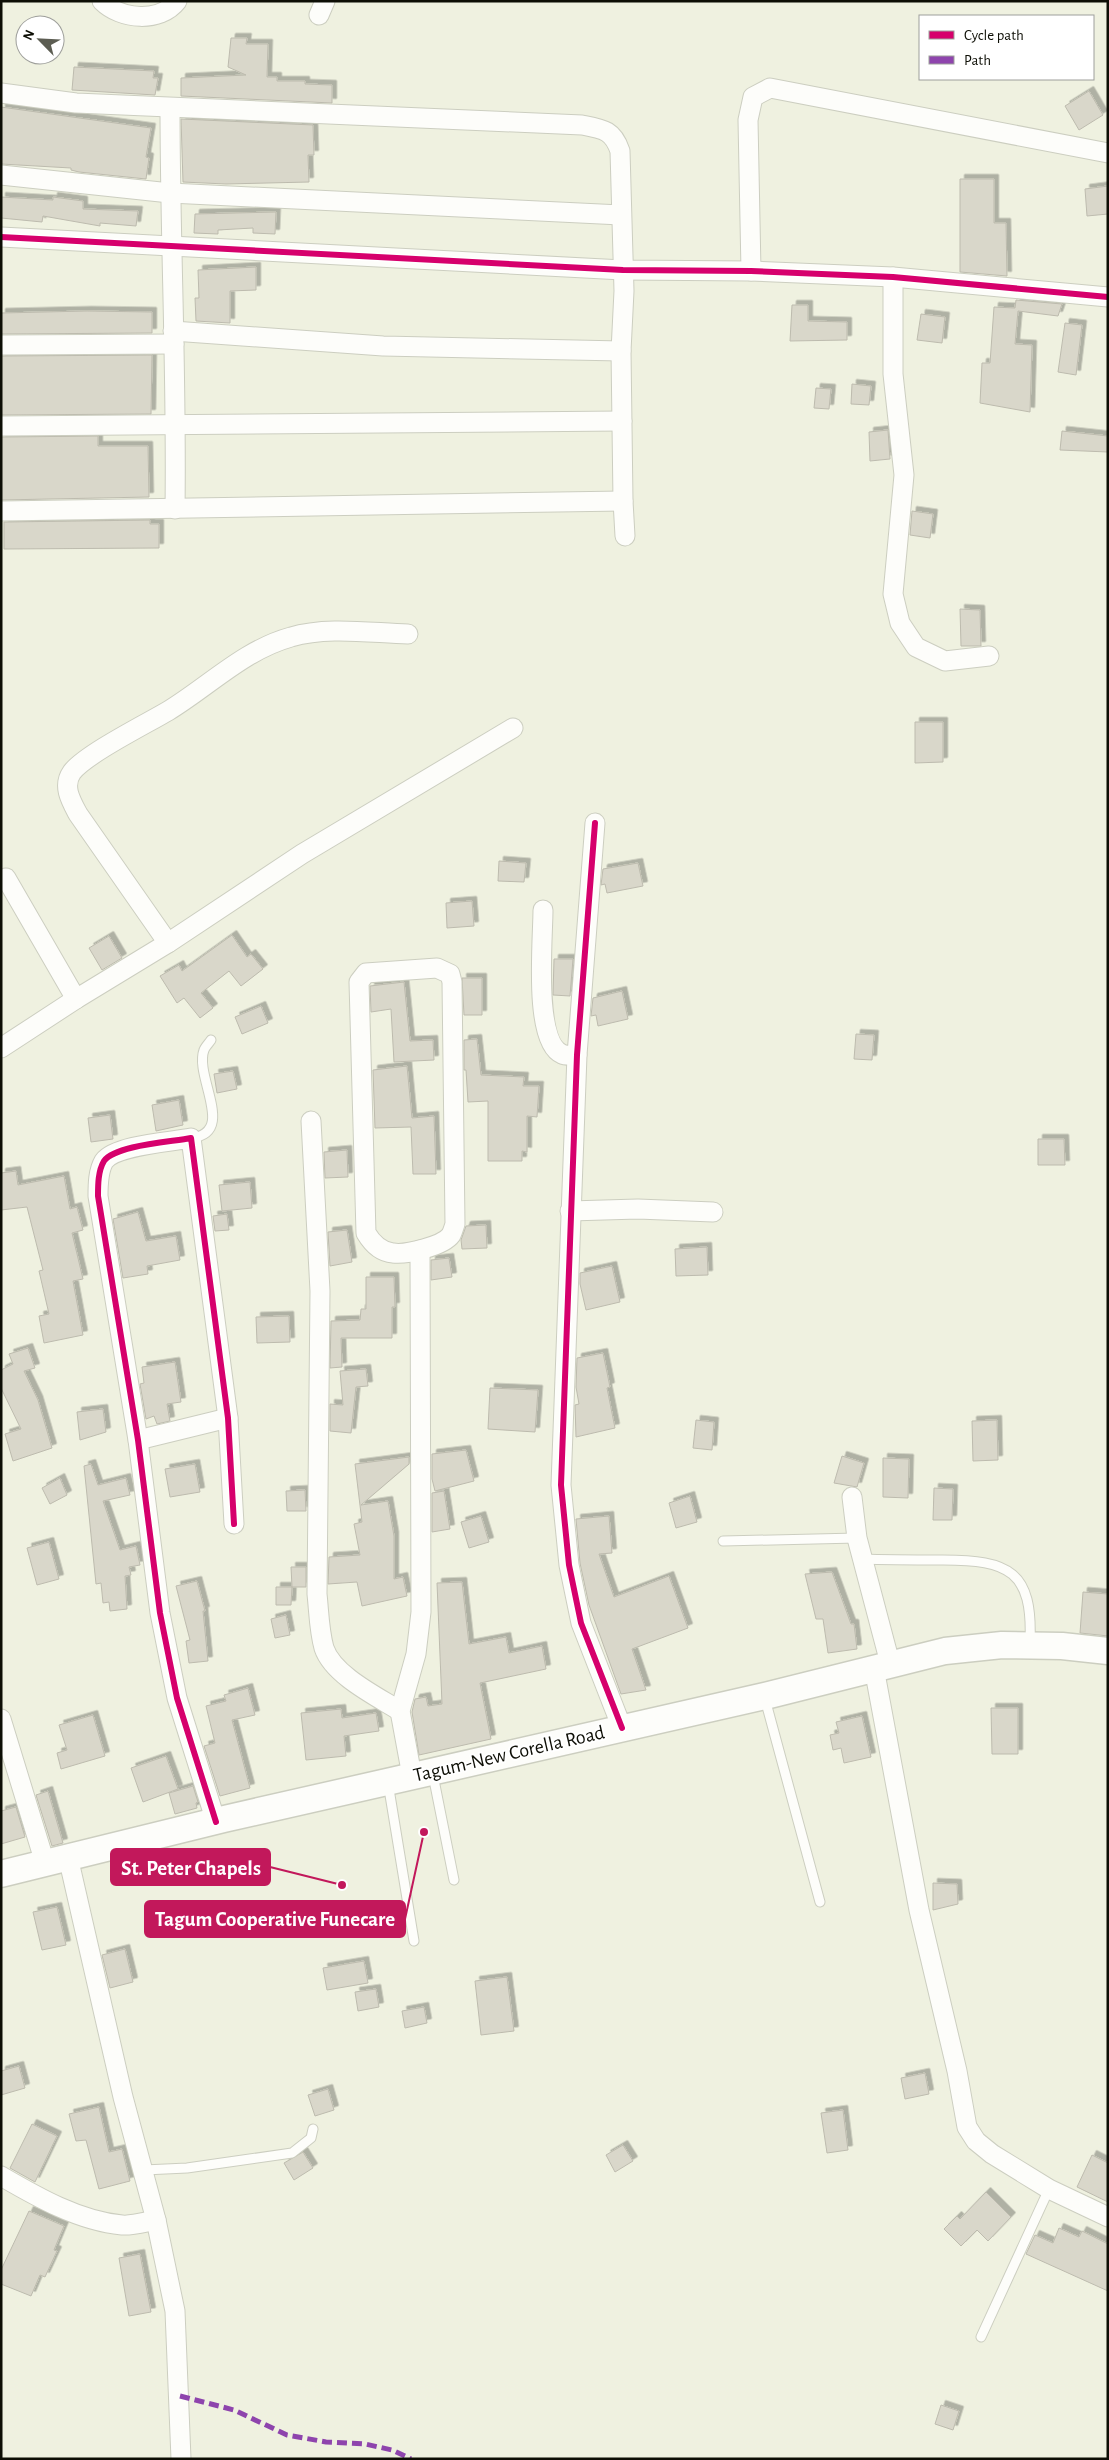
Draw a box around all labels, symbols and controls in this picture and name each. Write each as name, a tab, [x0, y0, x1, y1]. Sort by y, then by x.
north arrow	[15, 15, 65, 65]
legend	[919, 15, 1094, 80]
text: N	[21, 28, 37, 42]
text: Cycle path	[964, 28, 1024, 43]
text: Path	[964, 53, 991, 68]
street label: Tagum-New Corella Road	[411, 1722, 607, 1786]
callout: St. Peter Chapels	[111, 1849, 270, 1885]
text: St. Peter Chapels	[121, 1858, 261, 1879]
callout: Tagum Cooperative Funecare	[145, 1901, 405, 1937]
text: Tagum Cooperative Funecare	[155, 1909, 395, 1930]

